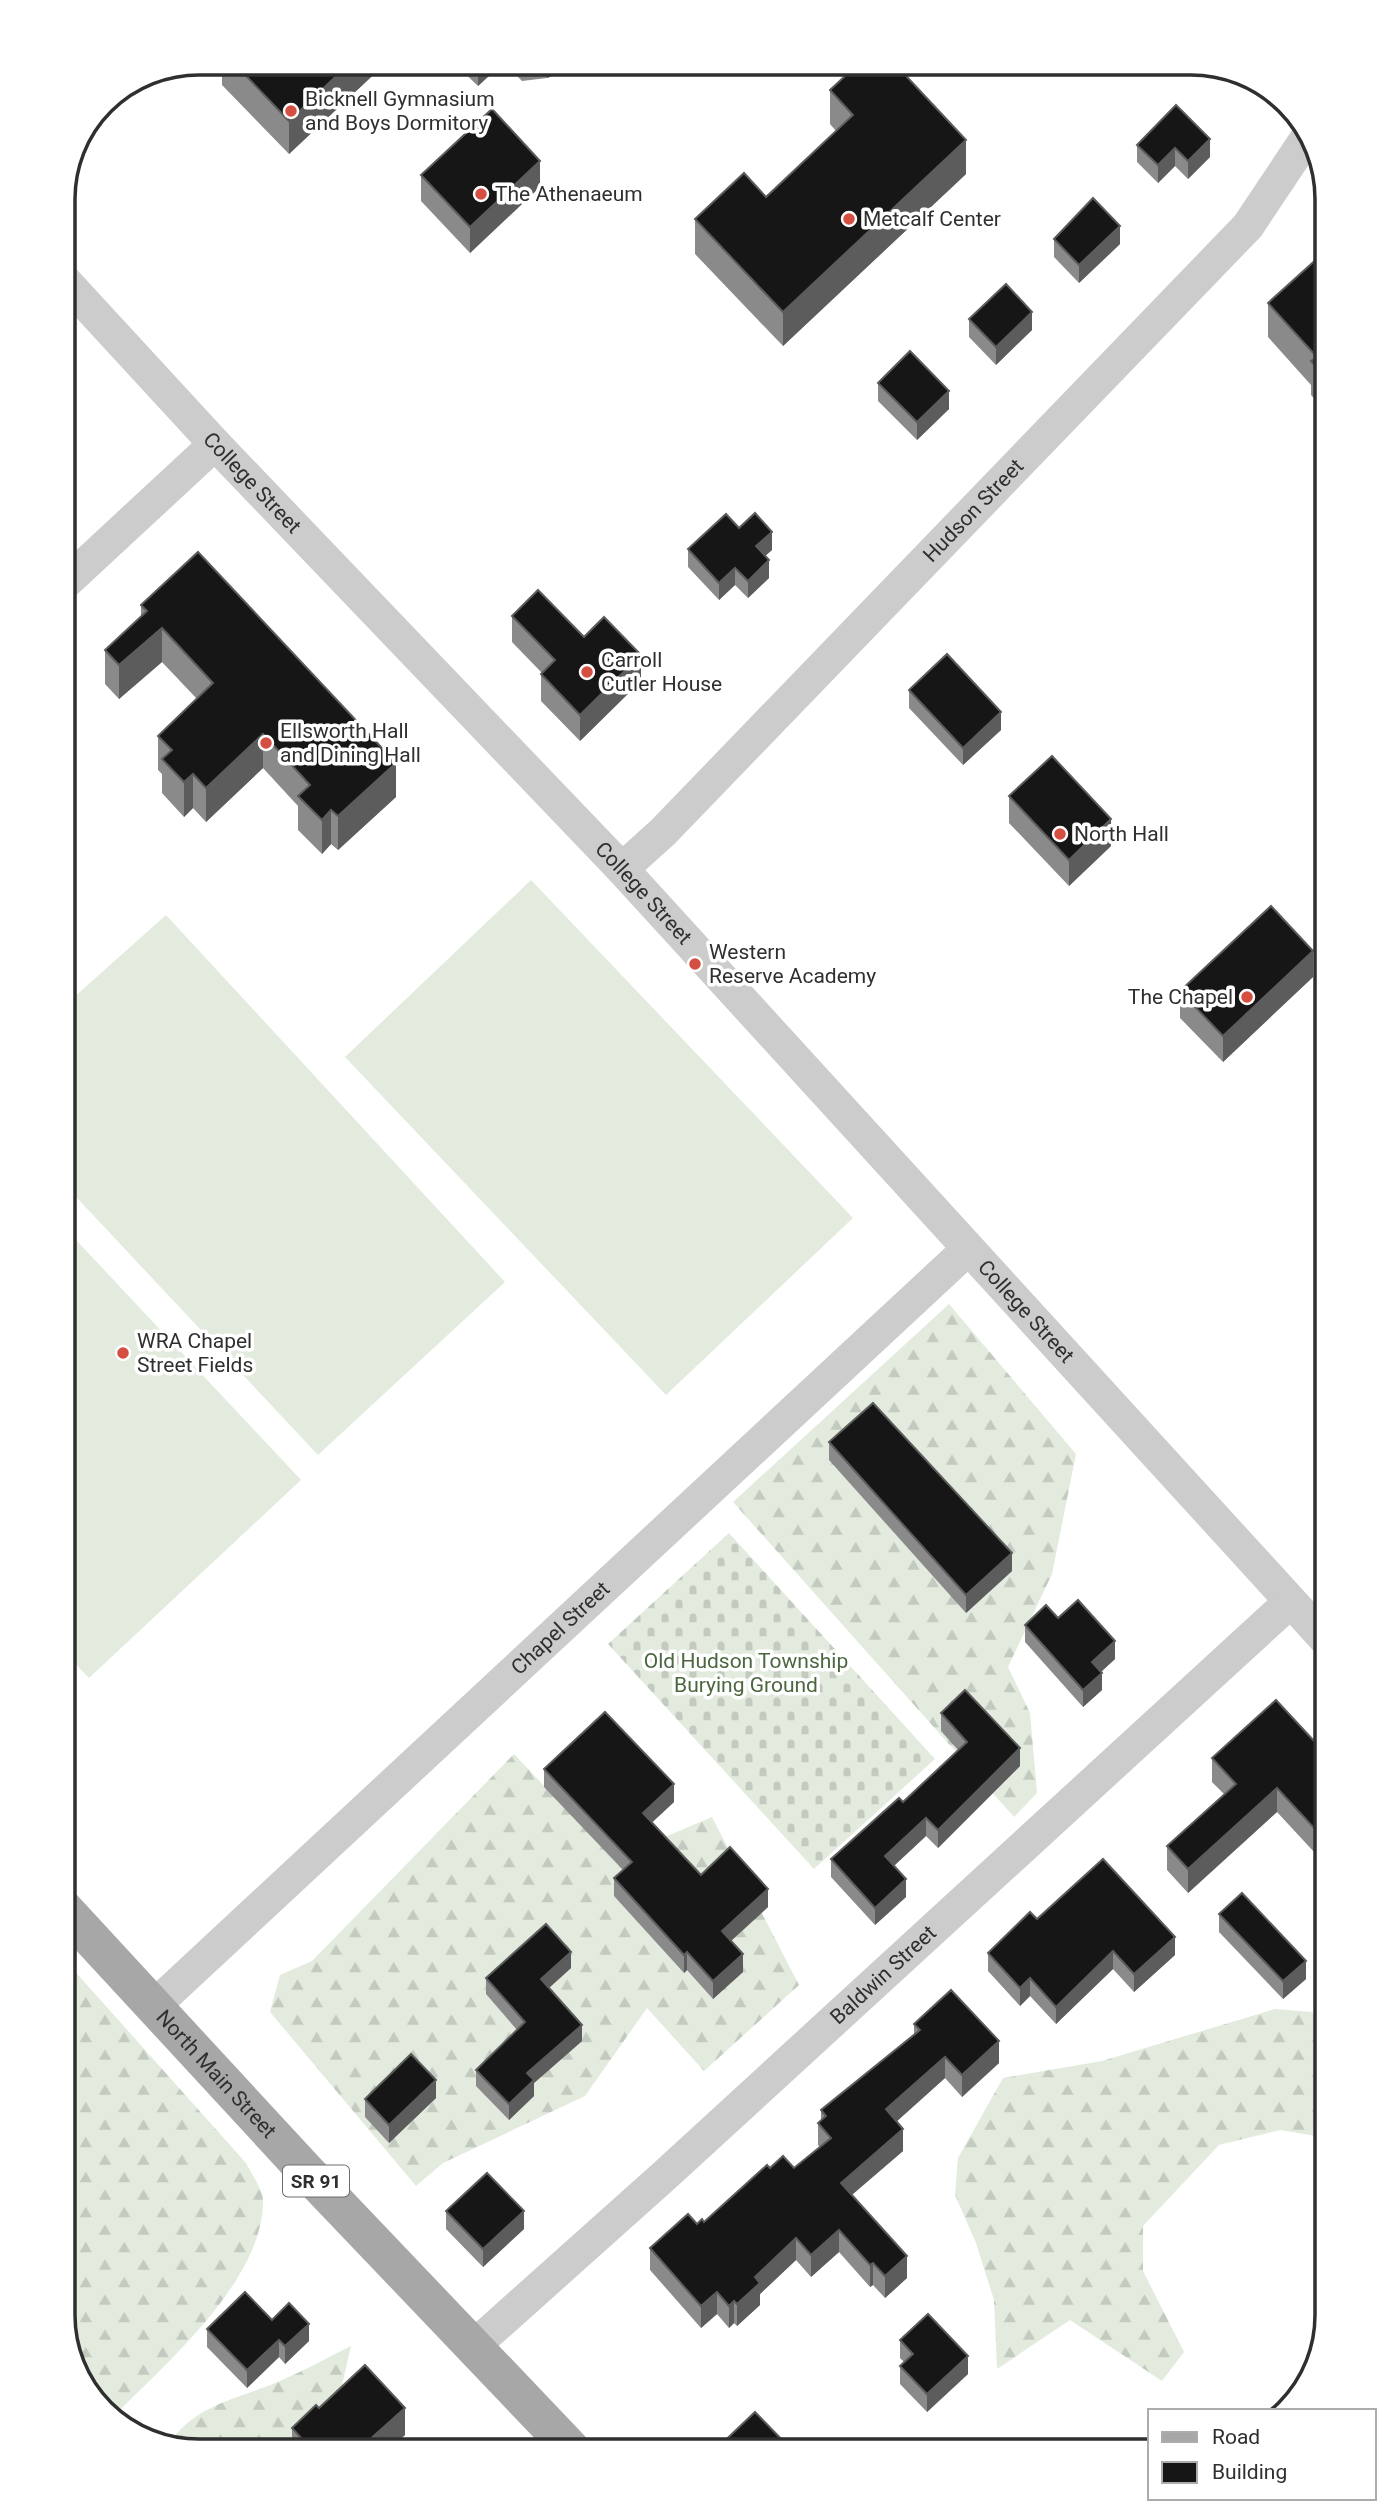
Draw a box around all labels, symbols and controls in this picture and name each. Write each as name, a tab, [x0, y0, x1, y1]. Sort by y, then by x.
place label: Bicknell Gymnasium and Boys Dormitory	[305, 87, 495, 135]
marker: Bicknell Gymnasium and Boys Dormitory	[283, 103, 299, 119]
place label: The Athenaeum	[495, 182, 643, 206]
marker: The Athenaeum	[473, 186, 489, 202]
place label: Metcalf Center	[863, 207, 1001, 231]
marker: Metcalf Center	[841, 211, 857, 227]
street label: College Street	[198, 427, 306, 538]
street label: Hudson Street	[918, 454, 1028, 567]
place label: Carroll Cutler House	[601, 648, 722, 696]
marker: Carroll Cutler House	[579, 664, 595, 680]
place label: Ellsworth Hall and Dining Hall	[280, 719, 421, 767]
marker: Ellsworth Hall and Dining Hall	[258, 735, 274, 751]
place label: North Hall	[1074, 822, 1169, 846]
marker: North Hall	[1052, 826, 1068, 842]
street label: College Street	[590, 837, 697, 949]
place label: Western Reserve Academy	[709, 940, 876, 988]
marker: Western Reserve Academy	[687, 956, 703, 972]
place label: The Chapel	[1128, 985, 1233, 1009]
marker: The Chapel	[1239, 989, 1255, 1005]
street label: College Street	[973, 1255, 1079, 1368]
place label: WRA Chapel Street Fields	[137, 1329, 253, 1377]
marker: WRA Chapel Street Fields	[115, 1345, 131, 1361]
street label: Chapel Street	[506, 1577, 615, 1680]
park label: Old Hudson Township Burying Ground	[644, 1649, 848, 1697]
street label: Baldwin Street	[826, 1921, 941, 2029]
street label: North Main Street	[151, 2005, 281, 2143]
road number: SR 91	[283, 2166, 349, 2196]
legend	[1148, 2409, 1376, 2500]
text: Road	[1212, 2425, 1260, 2449]
text: Building	[1212, 2460, 1287, 2484]

